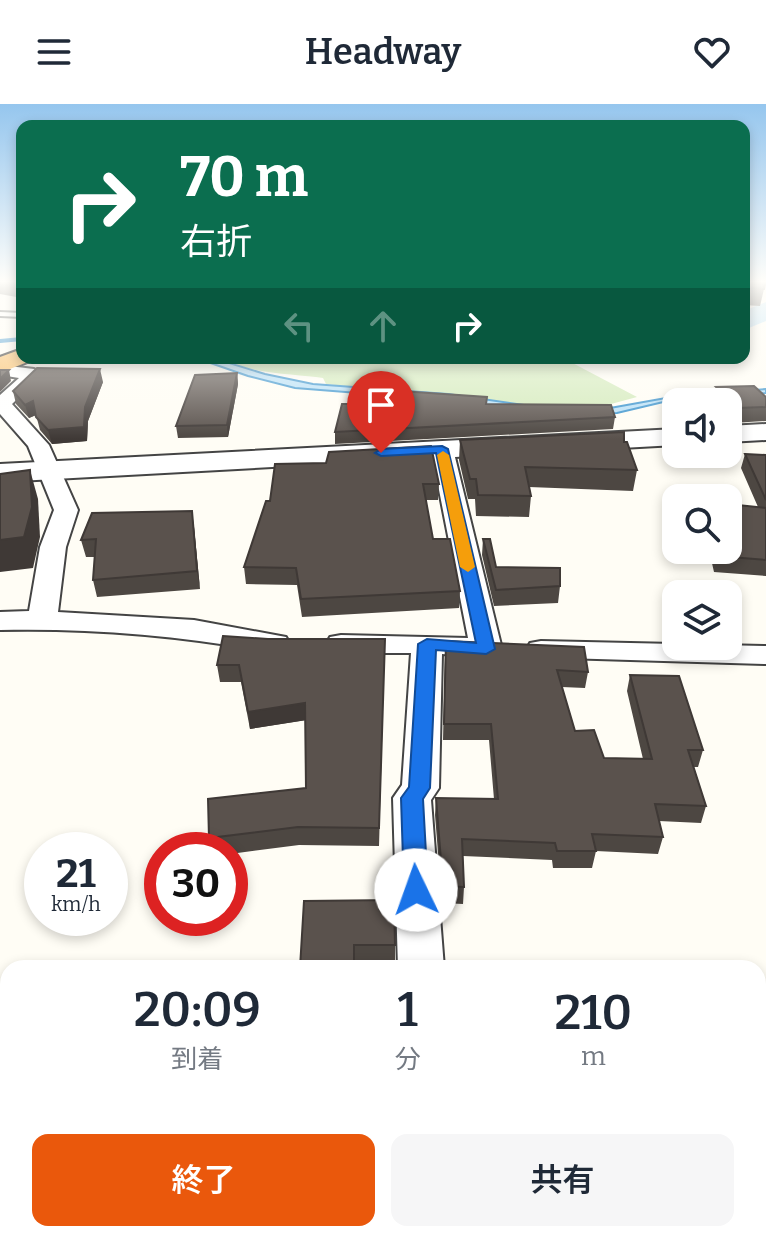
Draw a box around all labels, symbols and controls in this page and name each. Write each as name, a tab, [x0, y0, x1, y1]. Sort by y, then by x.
icon: menu	[32, 30, 76, 74]
text: Headway	[305, 30, 461, 74]
icon: heart	[690, 30, 734, 74]
text: 70 m	[180, 144, 308, 211]
icon: right	[48, 152, 152, 256]
text: 右折	[180, 220, 252, 264]
icon: left	[277, 304, 321, 348]
icon: ahead	[361, 304, 405, 348]
icon: right	[445, 304, 489, 348]
pin	[347, 371, 415, 453]
icon: arrive	[359, 383, 403, 427]
map controls	[662, 388, 742, 660]
button: sound	[662, 388, 742, 468]
button: search	[662, 484, 742, 564]
button: layers	[662, 580, 742, 660]
speed limit sign: 30	[144, 832, 248, 936]
position arrow	[374, 848, 458, 932]
text: 21	[56, 850, 96, 898]
text: km/h	[51, 892, 101, 916]
text: 20:09	[134, 981, 261, 1039]
text: 1	[398, 981, 418, 1039]
text: 210	[555, 984, 632, 1042]
text: m	[581, 1041, 606, 1072]
text: 到着	[171, 1044, 223, 1075]
text: 分	[395, 1044, 421, 1075]
button: 終了	[32, 1134, 375, 1226]
button: 共有	[391, 1134, 734, 1226]

